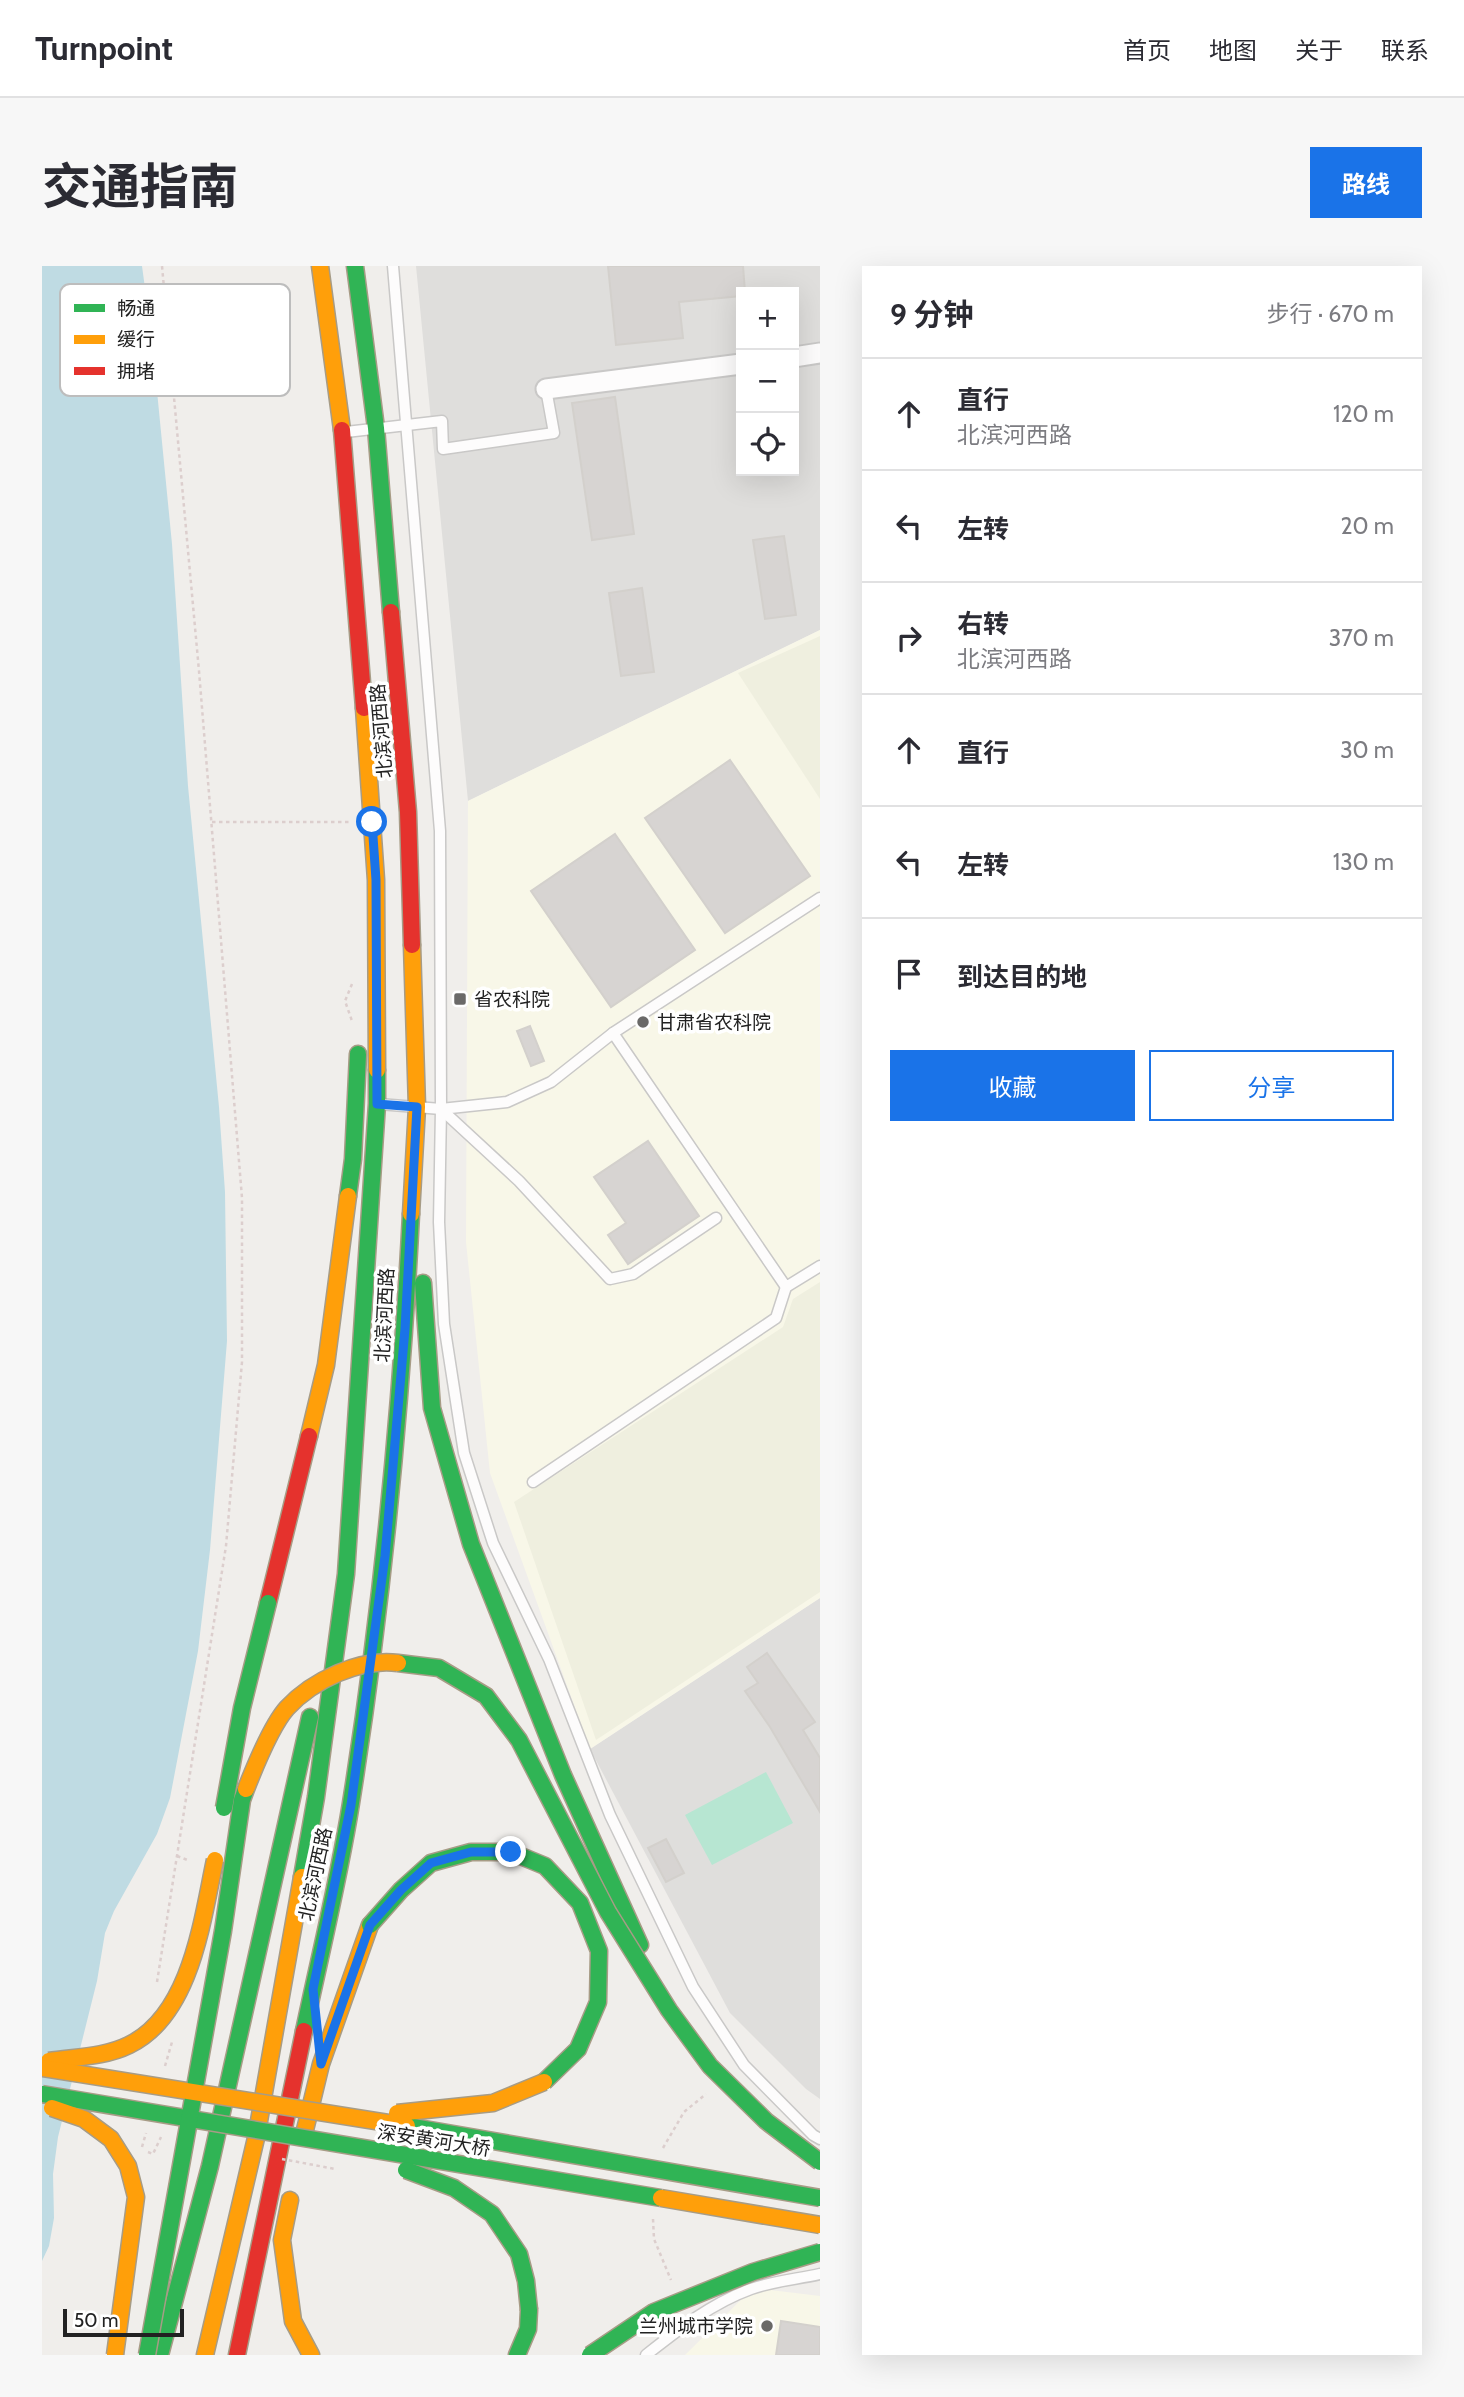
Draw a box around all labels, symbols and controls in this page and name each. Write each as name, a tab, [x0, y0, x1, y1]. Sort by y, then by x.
text: Turnpoint	[35, 28, 173, 68]
text: 首页	[1123, 36, 1171, 65]
text: 地图	[1209, 36, 1257, 65]
text: 关于	[1295, 36, 1343, 65]
text: 联系	[1381, 36, 1429, 65]
button: 路线	[1310, 147, 1422, 218]
text: 交通指南	[42, 157, 238, 216]
legend	[60, 284, 290, 396]
map controls	[736, 287, 799, 476]
button: +	[736, 287, 799, 350]
text: 9 分钟	[890, 296, 974, 333]
text: 畅通	[117, 297, 155, 320]
text: 步行 · 670 m	[1267, 300, 1394, 328]
text: 缓行	[117, 328, 155, 351]
button: −	[736, 350, 799, 413]
text: 拥堵	[117, 360, 155, 383]
text: 直行	[957, 384, 1009, 416]
icon: ahead	[890, 395, 928, 433]
text: 120 m	[1333, 400, 1394, 428]
button: locate	[736, 413, 799, 476]
text: 北滨河西路	[957, 421, 1072, 449]
icon: left	[890, 507, 928, 545]
text: 20 m	[1341, 512, 1394, 540]
text: 左转	[957, 513, 1009, 545]
text: 右转	[957, 608, 1009, 640]
icon: right	[890, 619, 928, 657]
text: 370 m	[1329, 624, 1394, 652]
text: 北滨河西路	[957, 645, 1072, 673]
street label: 北滨河西路	[366, 683, 397, 779]
icon: ahead	[890, 731, 928, 769]
text: 30 m	[1340, 736, 1394, 764]
text: 直行	[957, 737, 1009, 769]
route start	[356, 806, 387, 837]
icon: left	[890, 843, 928, 881]
text: 130 m	[1333, 848, 1394, 876]
text: 左转	[957, 849, 1009, 881]
icon: arrive	[890, 955, 928, 993]
text: 到达目的地	[957, 961, 1087, 993]
place label: 省农科院	[474, 988, 550, 1011]
marker: 省农科院	[452, 991, 468, 1007]
place label: 甘肃省农科院	[657, 1011, 771, 1034]
marker: 甘肃省农科院	[635, 1014, 651, 1030]
button: 收藏	[890, 1050, 1135, 1121]
button: 分享	[1149, 1050, 1394, 1121]
street label: 北滨河西路	[371, 1267, 398, 1363]
street label: 北滨河西路	[294, 1825, 337, 1923]
route end	[495, 1836, 526, 1867]
street label: 深安黄河大桥	[376, 2120, 492, 2161]
scale bar	[63, 2306, 184, 2338]
text: 50 m	[74, 2309, 118, 2332]
place label: 兰州城市学院	[639, 2315, 753, 2338]
marker: 兰州城市学院	[759, 2318, 775, 2334]

